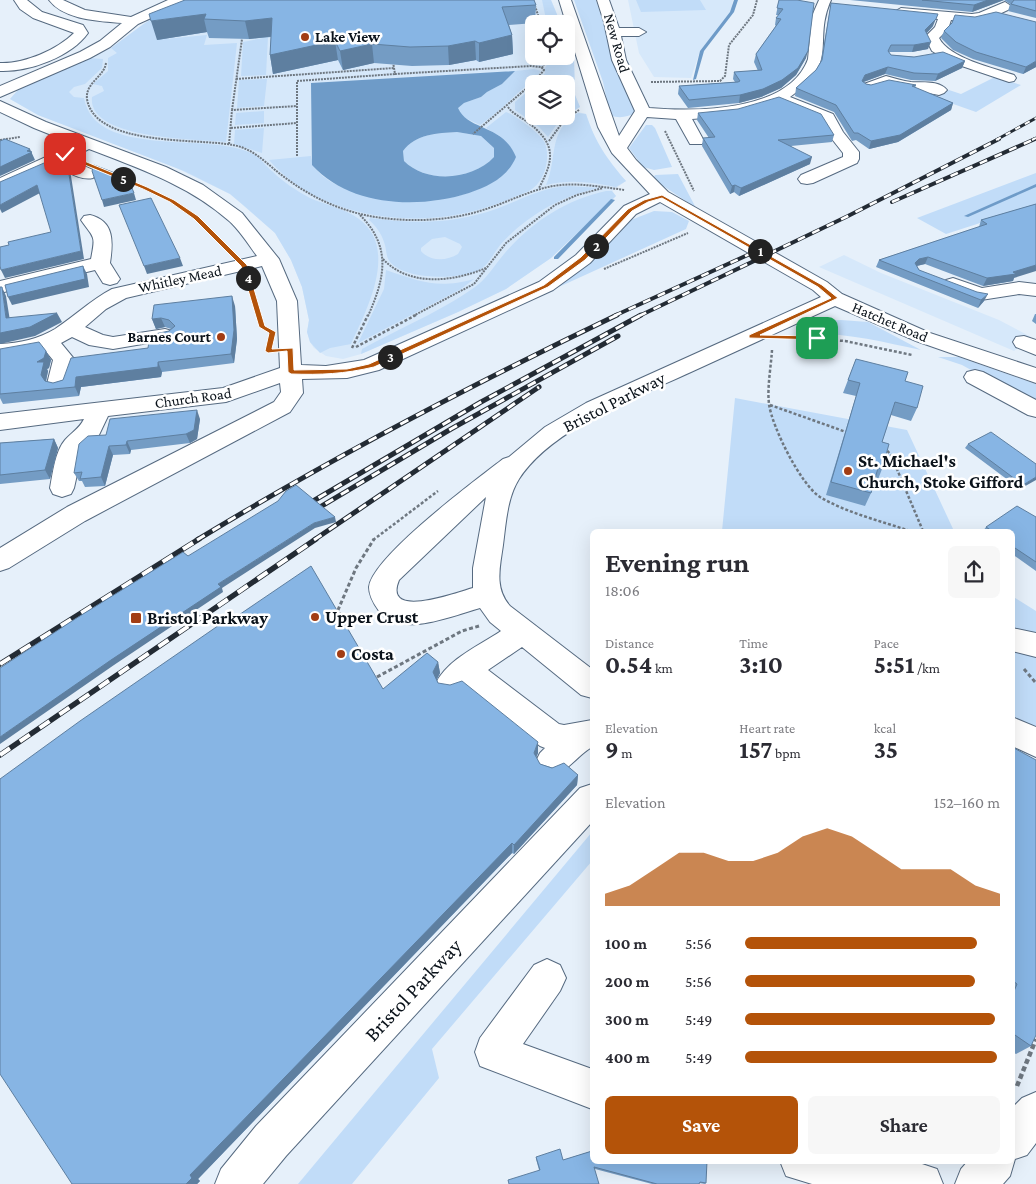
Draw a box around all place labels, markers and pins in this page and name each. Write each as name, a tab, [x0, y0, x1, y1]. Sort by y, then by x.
place label: Lake View	[315, 29, 381, 45]
marker: Lake View	[299, 31, 311, 43]
pin	[44, 133, 86, 175]
pin: 5	[110, 166, 136, 192]
pin: 2	[584, 234, 608, 258]
pin: 1	[748, 238, 772, 264]
pin: 4	[236, 266, 260, 290]
pin	[796, 317, 838, 359]
place label: Barnes Court	[128, 329, 212, 345]
marker: Barnes Court	[215, 331, 227, 343]
pin: 3	[378, 344, 402, 370]
place label: St. Michael's Church, Stoke Gifford	[858, 451, 1023, 492]
marker: St. Michael's Church, Stoke Gifford	[842, 465, 854, 477]
place label: Upper Crust	[325, 607, 419, 627]
place label: Bristol Parkway	[147, 608, 268, 628]
marker: Bristol Parkway	[129, 611, 143, 625]
marker: Upper Crust	[309, 611, 321, 623]
place label: Costa	[351, 644, 394, 664]
marker: Costa	[335, 648, 347, 660]

